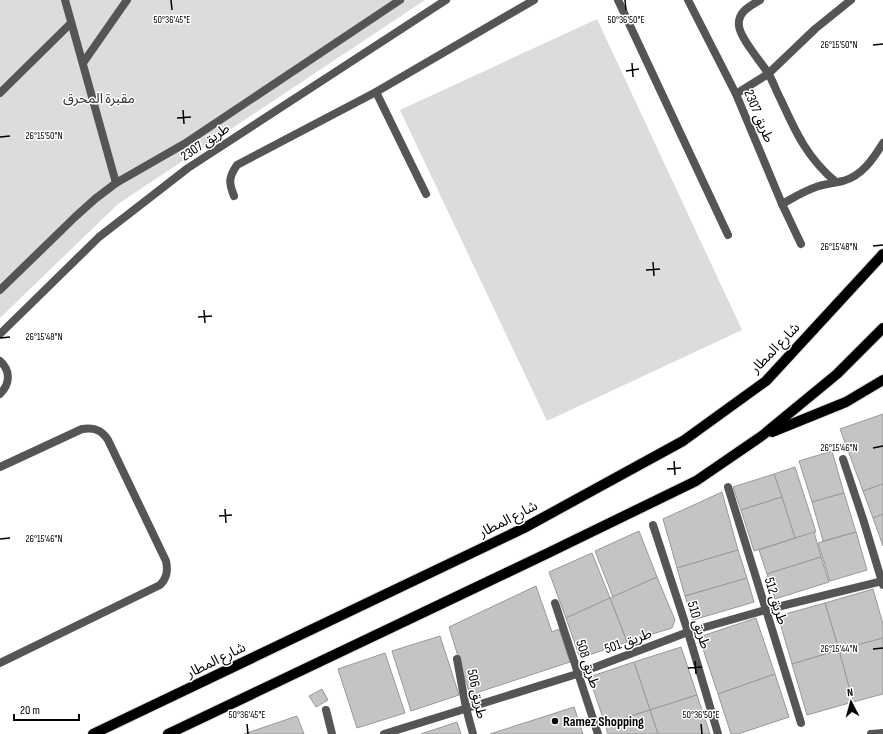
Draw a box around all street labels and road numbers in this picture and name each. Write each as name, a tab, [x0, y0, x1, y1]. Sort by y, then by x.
street label: طريق 2307	[739, 87, 778, 145]
street label: طريق 2307	[177, 119, 233, 165]
street label: شارع المطار	[746, 319, 805, 379]
street label: شارع المطار	[475, 497, 541, 543]
street label: طريق 512	[760, 575, 791, 627]
street label: طريق 510	[683, 599, 714, 651]
street label: طريق 501	[602, 625, 654, 658]
street label: طريق 508	[571, 637, 604, 691]
street label: شارع المطار	[183, 638, 249, 684]
street label: طريق 506	[462, 668, 491, 721]

